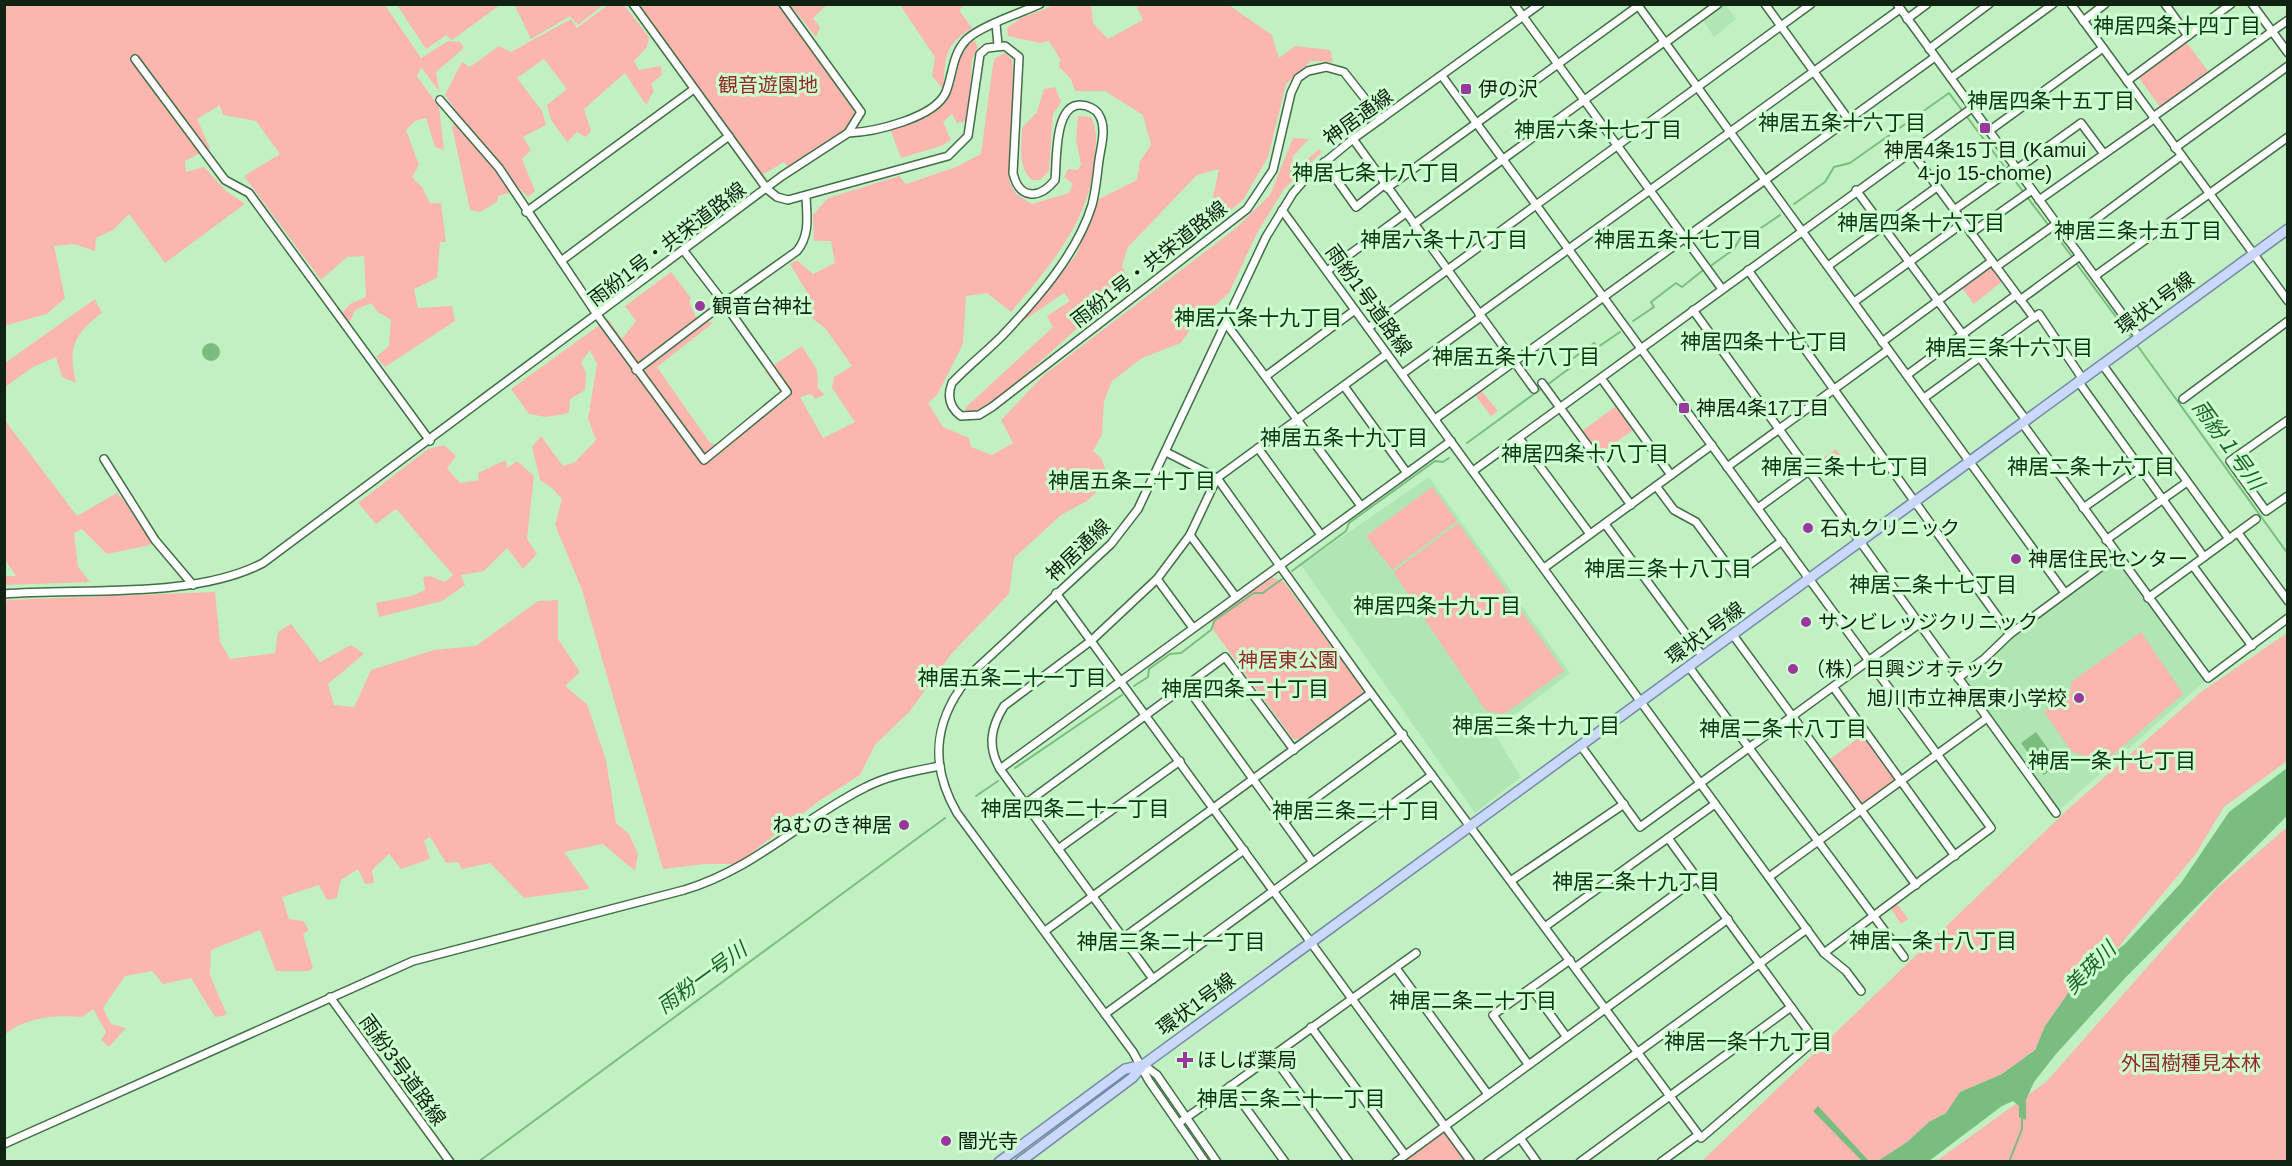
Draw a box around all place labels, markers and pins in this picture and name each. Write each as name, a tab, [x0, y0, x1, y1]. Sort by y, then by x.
place label: 伊の沢	[1478, 78, 1538, 100]
marker: 伊の沢	[1459, 82, 1473, 96]
marker: 神居4条15丁目 (Kamui 4-jo 15-chome)	[1978, 121, 1992, 135]
place label: 神居4条15丁目 (Kamui 4-jo 15-chome)	[1884, 139, 2086, 184]
place label: 観音台神社	[712, 295, 812, 317]
marker: 観音台神社	[693, 299, 707, 313]
place label: 神居4条17丁目	[1696, 397, 1829, 419]
marker: 神居4条17丁目	[1677, 401, 1691, 415]
place label: 石丸クリニック	[1820, 517, 1960, 539]
marker: 石丸クリニック	[1801, 521, 1815, 535]
place label: 神居住民センター	[2028, 548, 2188, 570]
marker: 神居住民センター	[2009, 552, 2023, 566]
place label: サンビレッジクリニック	[1818, 611, 2038, 633]
marker: サンビレッジクリニック	[1799, 615, 1813, 629]
place label: （株）日興ジオテック	[1805, 658, 2005, 680]
marker: （株）日興ジオテック	[1786, 662, 1800, 676]
place label: 旭川市立神居東小学校	[1867, 687, 2067, 709]
marker: 旭川市立神居東小学校	[2072, 691, 2086, 705]
place label: ねむのき神居	[773, 814, 892, 836]
marker: ねむのき神居	[897, 818, 911, 832]
place label: ほしば薬局	[1197, 1049, 1297, 1071]
marker: ほしば薬局	[1178, 1053, 1192, 1067]
place label: 闇光寺	[958, 1130, 1018, 1152]
marker: 闇光寺	[939, 1134, 953, 1148]

